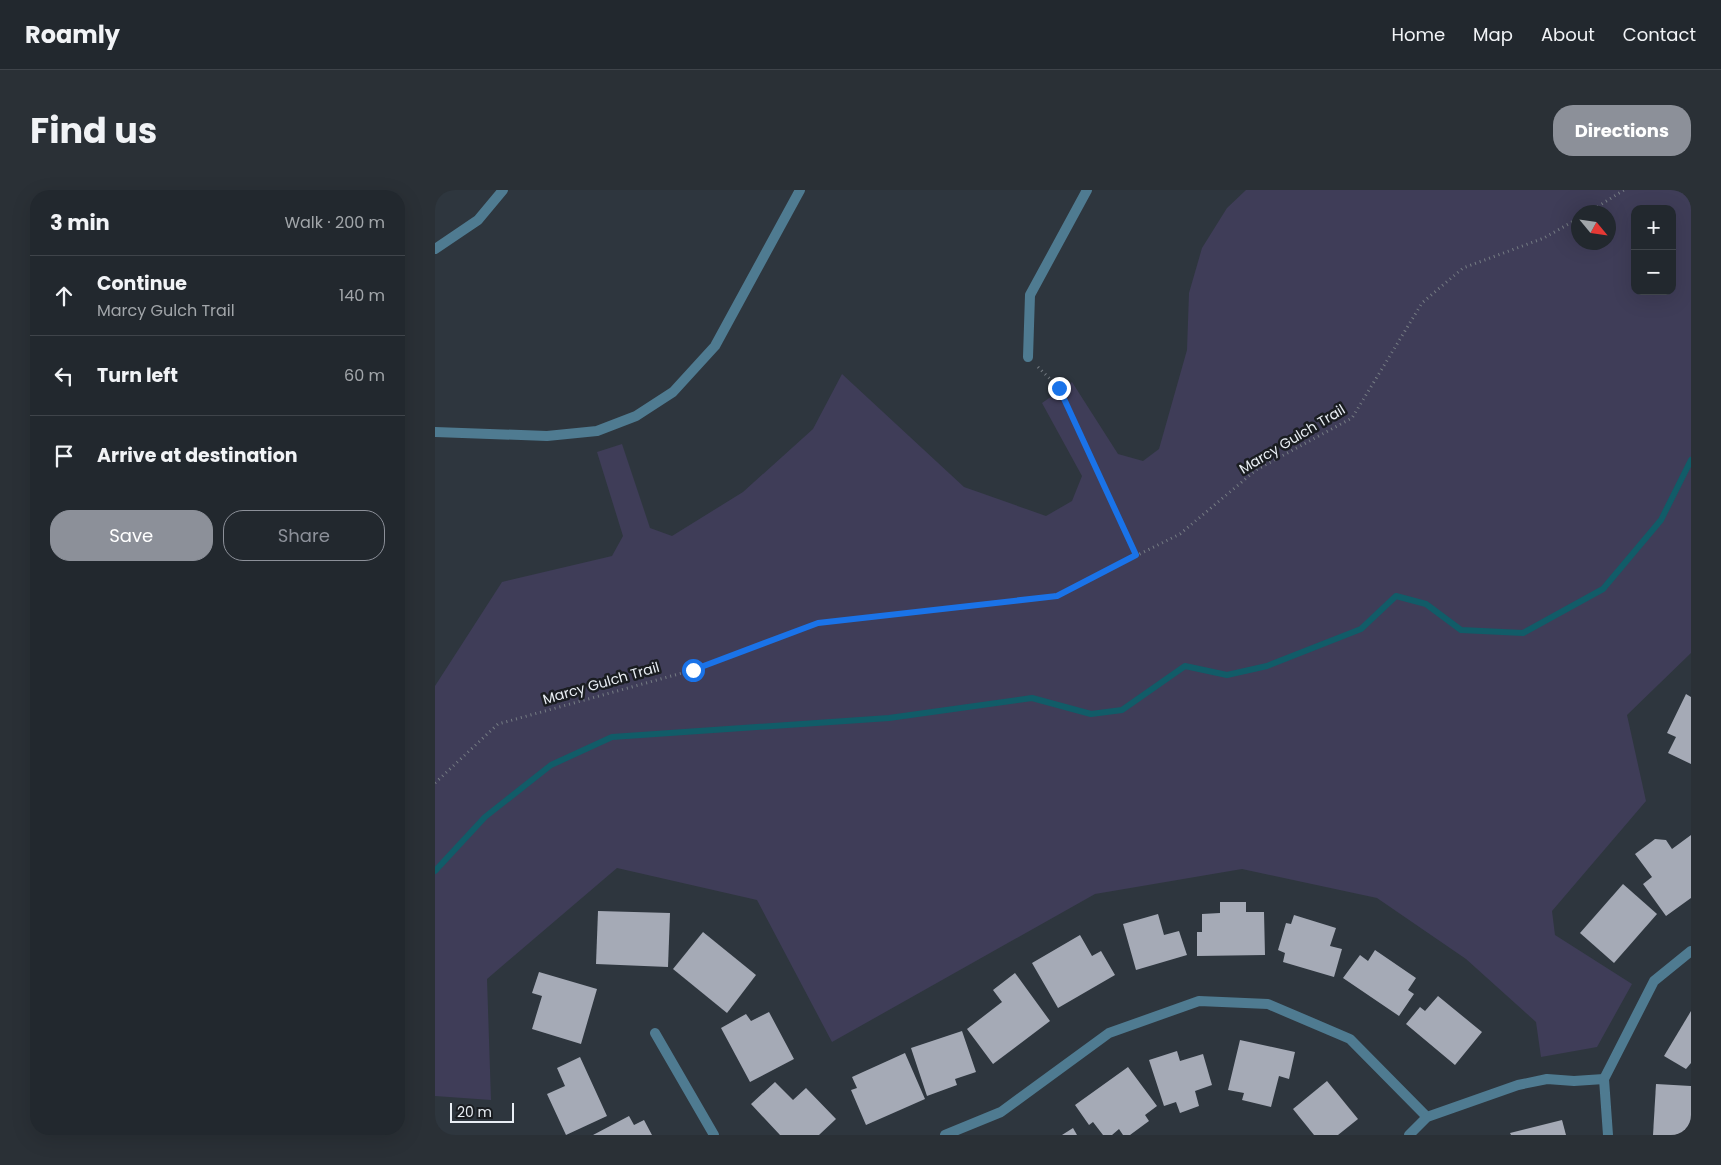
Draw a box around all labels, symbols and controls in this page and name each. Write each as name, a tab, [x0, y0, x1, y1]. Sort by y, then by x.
text: Roamly	[25, 18, 120, 51]
text: Home	[1391, 22, 1445, 47]
text: Map	[1473, 22, 1513, 47]
text: About	[1541, 22, 1595, 47]
text: Contact	[1623, 22, 1696, 47]
button: Directions	[1553, 105, 1691, 156]
text: Find us	[30, 106, 157, 155]
north arrow	[1571, 205, 1616, 250]
map controls	[1631, 205, 1676, 295]
button: +	[1631, 205, 1676, 250]
text: 3 min	[50, 208, 110, 237]
text: Walk · 200 m	[284, 211, 385, 234]
button: −	[1631, 250, 1676, 295]
text: Continue	[97, 270, 187, 297]
icon: ahead	[50, 282, 78, 310]
text: 140 m	[339, 284, 385, 307]
text: Marcy Gulch Trail	[97, 299, 235, 322]
icon: left	[50, 362, 78, 390]
text: Turn left	[97, 362, 178, 389]
text: 60 m	[344, 364, 385, 387]
route end	[1048, 377, 1071, 400]
street label: Marcy Gulch Trail	[1235, 399, 1349, 479]
icon: arrive	[50, 442, 78, 470]
text: Arrive at destination	[97, 442, 298, 469]
button: Save	[50, 510, 213, 561]
button: Share	[223, 510, 385, 561]
street label: Marcy Gulch Trail	[540, 657, 662, 709]
route start	[682, 659, 705, 682]
scale bar	[450, 1100, 514, 1123]
text: 20 m	[457, 1102, 492, 1122]

